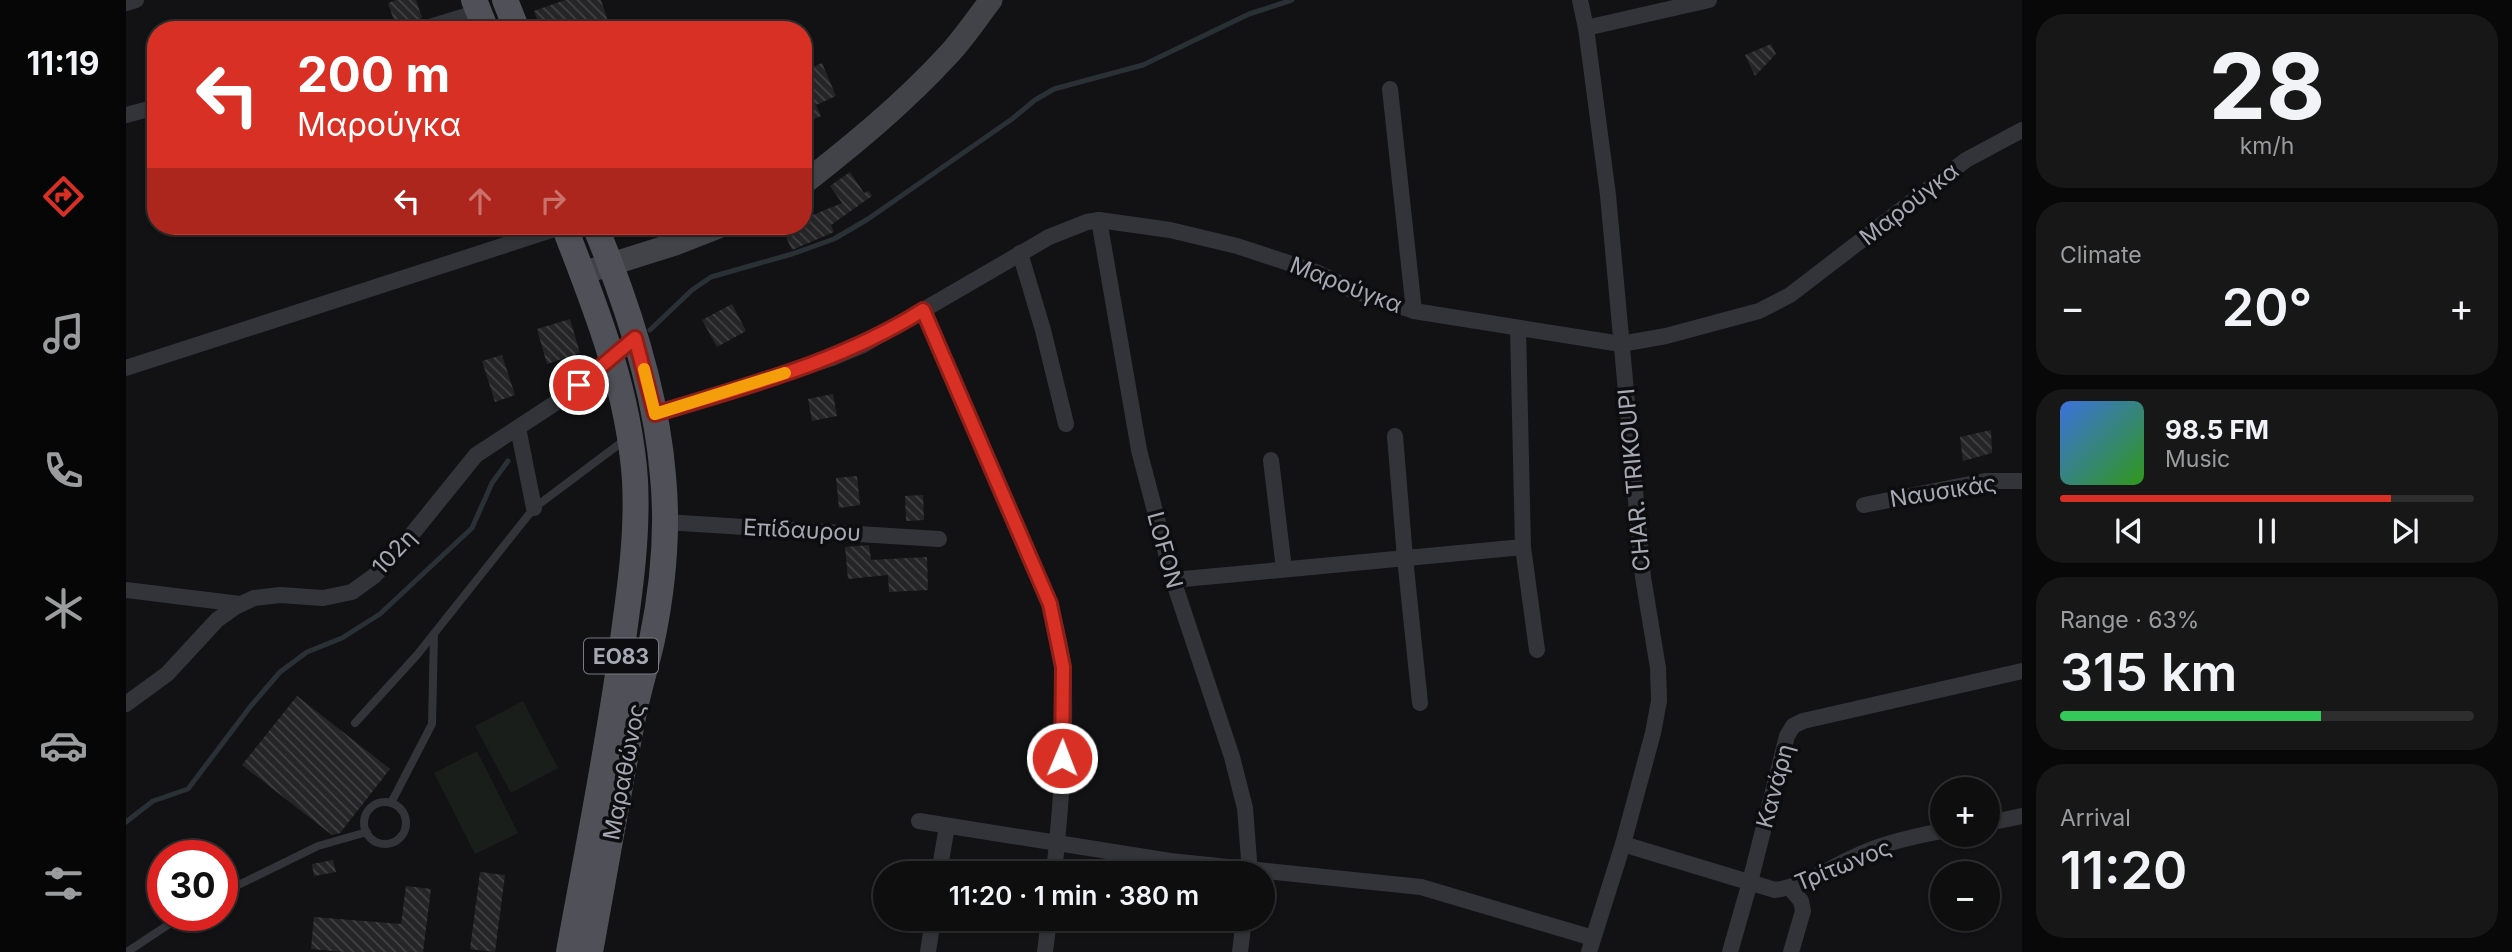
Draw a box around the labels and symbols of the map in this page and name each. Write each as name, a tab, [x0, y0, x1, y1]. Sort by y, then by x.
street label: Μαρούγκα	[1854, 157, 1964, 251]
street label: Μαρούγκα	[1286, 251, 1406, 319]
pin	[549, 355, 609, 415]
street label: CHAR. TRIKOUPI	[1612, 387, 1656, 573]
street label: Ναυσικάς	[1888, 469, 1998, 513]
street label: LOFON	[1141, 508, 1189, 592]
street label: Επίδαυρου	[742, 513, 862, 547]
street label: 102η	[366, 524, 422, 580]
road number: ΕΟ83	[584, 638, 658, 674]
street label: Μαραθώνος	[597, 702, 651, 842]
position arrow	[1025, 721, 1099, 795]
street label: Κανάρη	[1750, 741, 1800, 831]
street label: Τρίτωνος	[1791, 833, 1895, 897]
speed limit sign: 30	[147, 840, 238, 931]

